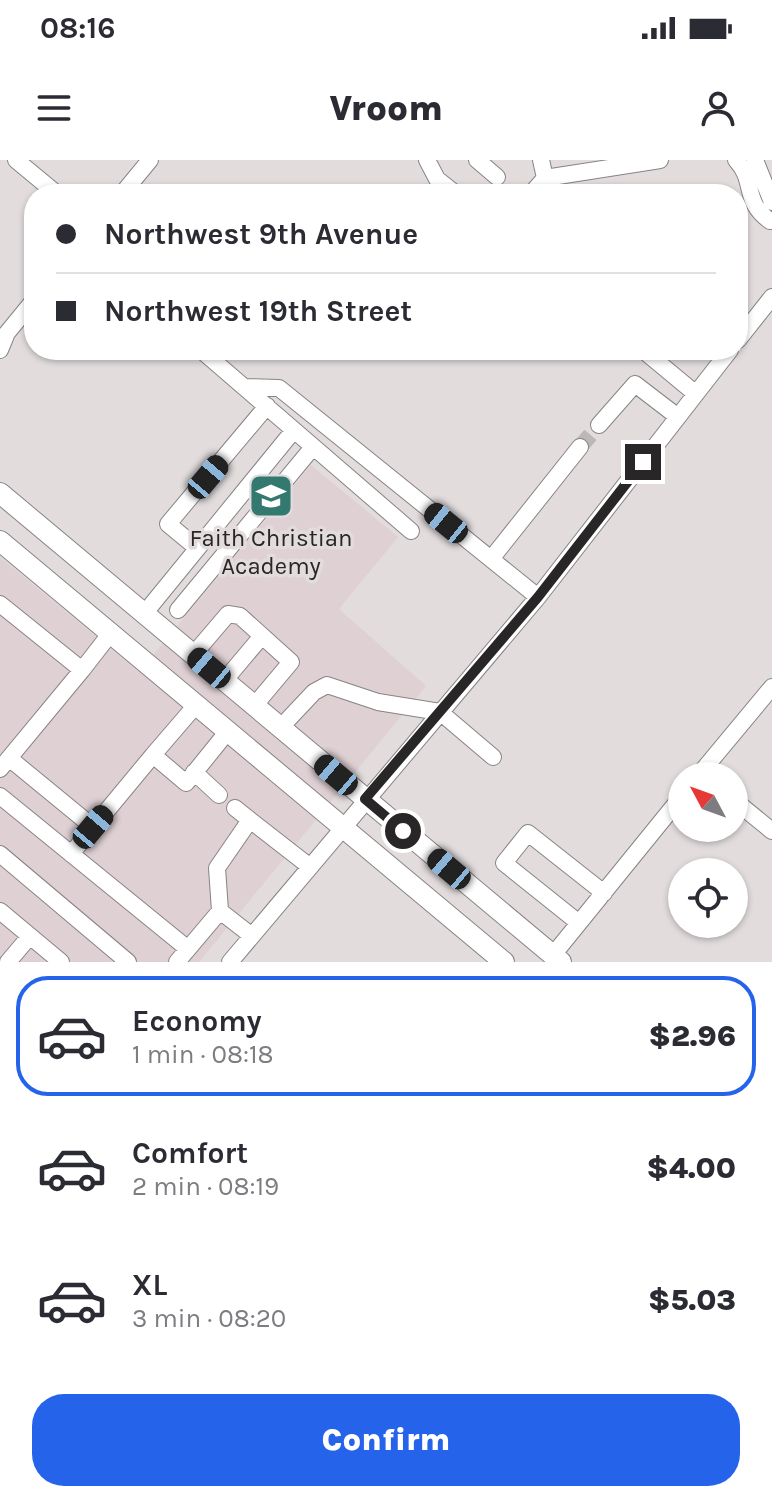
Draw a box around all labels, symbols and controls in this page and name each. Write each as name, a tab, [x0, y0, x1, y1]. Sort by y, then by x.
text: 08:16	[40, 10, 115, 46]
icon: menu	[32, 86, 76, 130]
icon: person	[696, 86, 740, 130]
text: Vroom	[329, 87, 443, 129]
text: Northwest 9th Avenue	[104, 216, 418, 252]
text: Northwest 19th Street	[104, 293, 412, 329]
route end	[625, 444, 661, 480]
car	[183, 451, 233, 503]
school or university icon: Faith Christian Academy	[247, 472, 295, 520]
car	[420, 499, 472, 547]
place label: Faith Christian Academy	[189, 524, 353, 580]
car	[183, 643, 235, 693]
car	[310, 750, 362, 800]
north arrow	[668, 762, 748, 842]
map controls	[668, 762, 748, 938]
car	[68, 801, 118, 853]
route start	[385, 813, 421, 849]
car	[423, 844, 475, 894]
button: locate	[668, 858, 748, 938]
icon: car	[36, 1000, 108, 1072]
text: Economy	[132, 1003, 262, 1039]
text: $2.96	[648, 1018, 736, 1054]
text: 1 min · 08:18	[132, 1039, 274, 1070]
icon: car	[36, 1132, 108, 1204]
text: Comfort	[132, 1135, 248, 1171]
text: $4.00	[646, 1150, 736, 1186]
text: 2 min · 08:19	[132, 1171, 279, 1202]
icon: car	[36, 1264, 108, 1336]
text: XL	[132, 1267, 167, 1303]
text: $5.03	[648, 1282, 736, 1318]
text: 3 min · 08:20	[132, 1303, 286, 1334]
button: Confirm	[32, 1394, 740, 1486]

